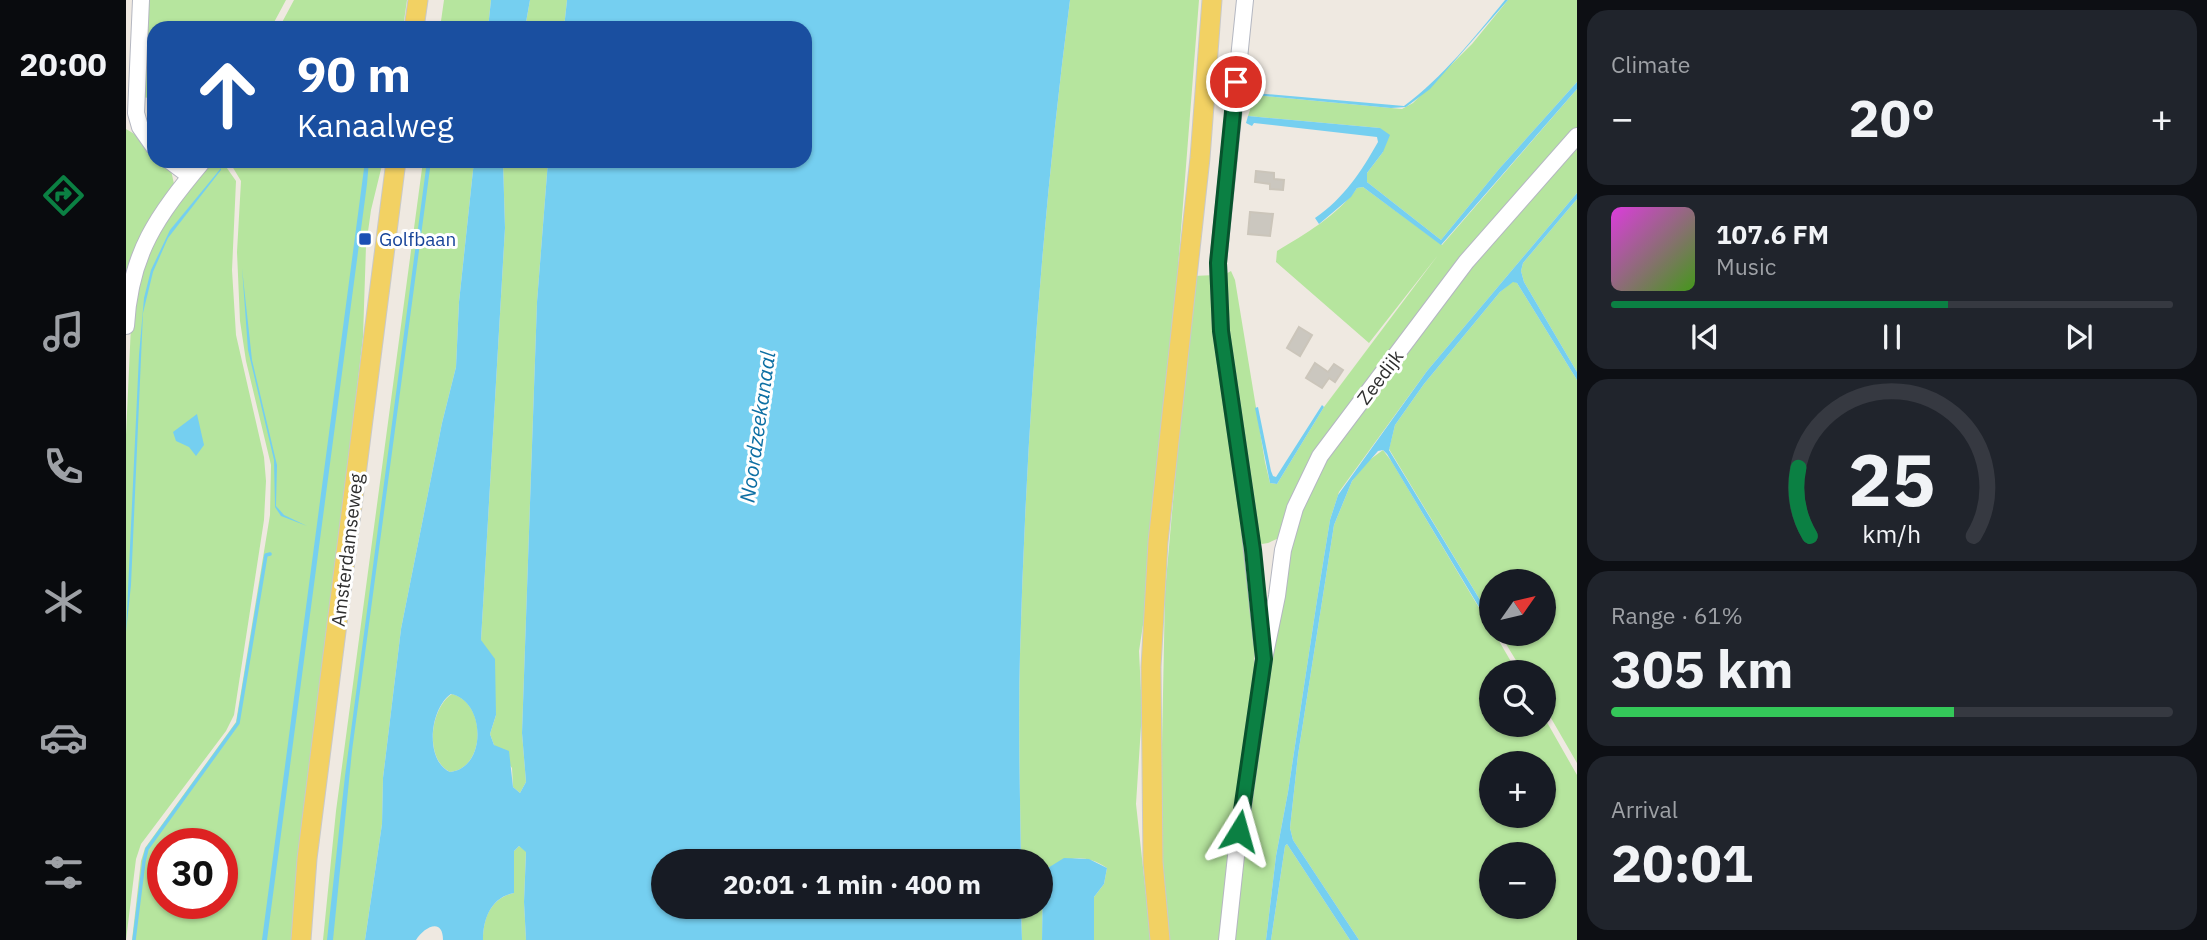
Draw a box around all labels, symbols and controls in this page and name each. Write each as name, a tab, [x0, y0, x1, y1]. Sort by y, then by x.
text: 90 m	[297, 42, 411, 105]
text: 20:00	[19, 43, 107, 85]
icon: ahead	[182, 49, 273, 140]
text: Climate	[1611, 49, 1690, 79]
pin	[1206, 52, 1266, 112]
icon: arrive	[1217, 63, 1255, 101]
text: 20°	[1849, 84, 1935, 151]
text: −	[1611, 93, 1634, 142]
text: +	[2150, 93, 2173, 142]
text: Kanaalweg	[297, 104, 454, 146]
icon: directions	[39, 171, 88, 220]
text: 107.6 FM	[1716, 217, 1829, 251]
place label: Golfbaan	[379, 227, 456, 251]
marker: Golfbaan	[357, 231, 373, 247]
text: Music	[1716, 251, 1776, 281]
icon: music	[39, 307, 88, 356]
icon: previous	[1686, 318, 1724, 356]
icon: pause	[1873, 318, 1911, 356]
icon: next	[2060, 318, 2098, 356]
street label: Zeedijk	[1352, 345, 1408, 409]
water label: Noordzeekanaal	[733, 349, 782, 504]
text: 25	[1848, 431, 1936, 526]
icon: phone	[39, 442, 88, 491]
street label: Amsterdamseweg	[326, 472, 368, 628]
text: km/h	[1863, 517, 1921, 550]
north arrow	[1479, 569, 1556, 646]
map controls	[1479, 569, 1556, 919]
icon: climate	[39, 577, 88, 626]
text: Range · 61%	[1611, 600, 1743, 630]
text: 305 km	[1611, 635, 1793, 702]
button: search	[1479, 660, 1556, 737]
icon: car	[39, 713, 88, 762]
button: +	[1479, 751, 1556, 828]
position arrow	[1202, 794, 1276, 868]
text: Arrival	[1611, 794, 1678, 824]
speed limit sign: 30	[147, 828, 238, 919]
text: 20:01	[1611, 829, 1753, 896]
button: −	[1479, 842, 1556, 919]
icon: filters	[39, 848, 88, 897]
text: 20:01 · 1 min · 400 m	[723, 867, 981, 901]

